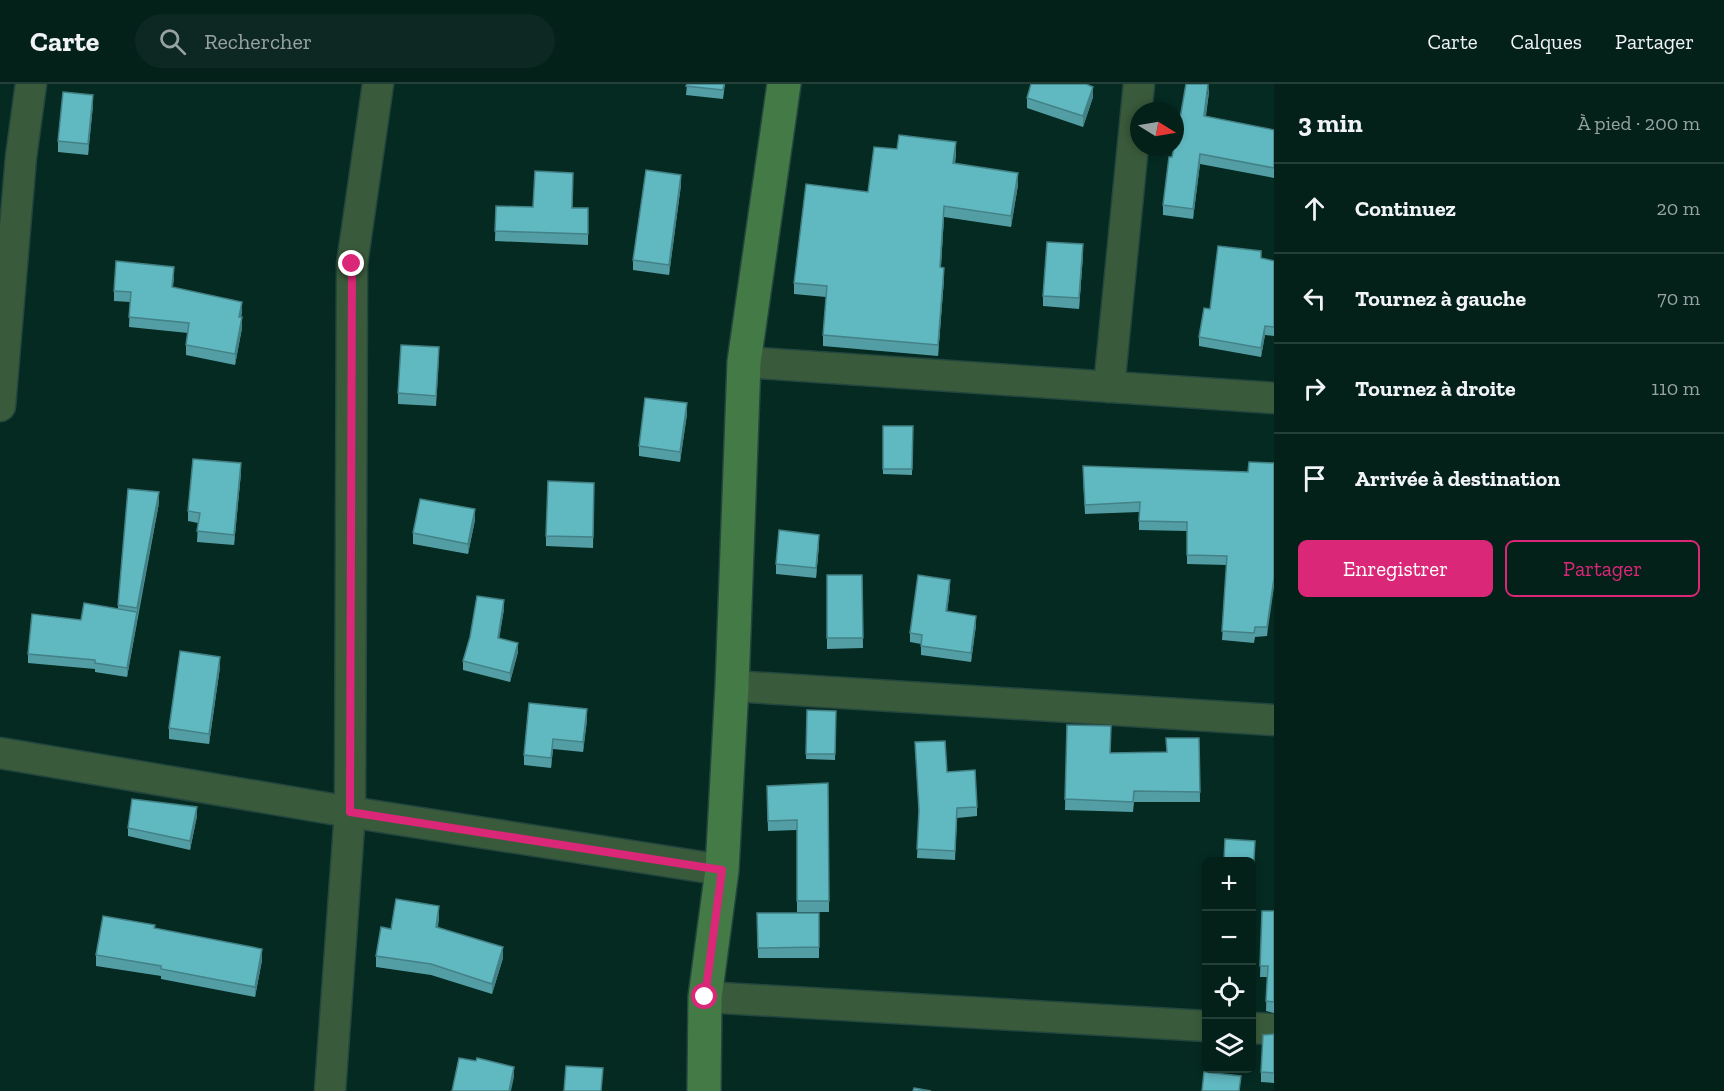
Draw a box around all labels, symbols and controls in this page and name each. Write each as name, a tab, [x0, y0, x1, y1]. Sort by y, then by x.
search box	[135, 14, 555, 68]
text: Carte	[30, 25, 99, 58]
icon: search	[156, 25, 189, 58]
text: Rechercher	[204, 28, 312, 55]
text: Carte	[1427, 29, 1478, 54]
text: Calques	[1511, 29, 1582, 54]
text: Partager	[1615, 29, 1694, 54]
north arrow	[1130, 102, 1184, 156]
text: 3 min	[1298, 107, 1363, 139]
text: À pied · 200 m	[1578, 111, 1700, 135]
icon: ahead	[1298, 192, 1331, 225]
text: Continuez	[1355, 195, 1456, 222]
text: 20 m	[1656, 196, 1700, 220]
route end	[338, 250, 364, 276]
icon: left	[1298, 282, 1331, 315]
text: Tournez à gauche	[1355, 285, 1526, 312]
text: 70 m	[1657, 286, 1700, 310]
icon: right	[1298, 372, 1331, 405]
text: Tournez à droite	[1355, 375, 1516, 402]
text: 110 m	[1651, 376, 1700, 400]
icon: arrive	[1298, 462, 1331, 495]
text: Arrivée à destination	[1355, 465, 1560, 492]
button: Enregistrer	[1298, 540, 1493, 597]
button: Partager	[1505, 540, 1700, 597]
map controls	[1202, 857, 1256, 1073]
button: +	[1202, 857, 1256, 911]
button: −	[1202, 911, 1256, 965]
button: locate	[1202, 965, 1256, 1019]
route start	[691, 983, 717, 1009]
button: layers	[1202, 1019, 1256, 1073]

